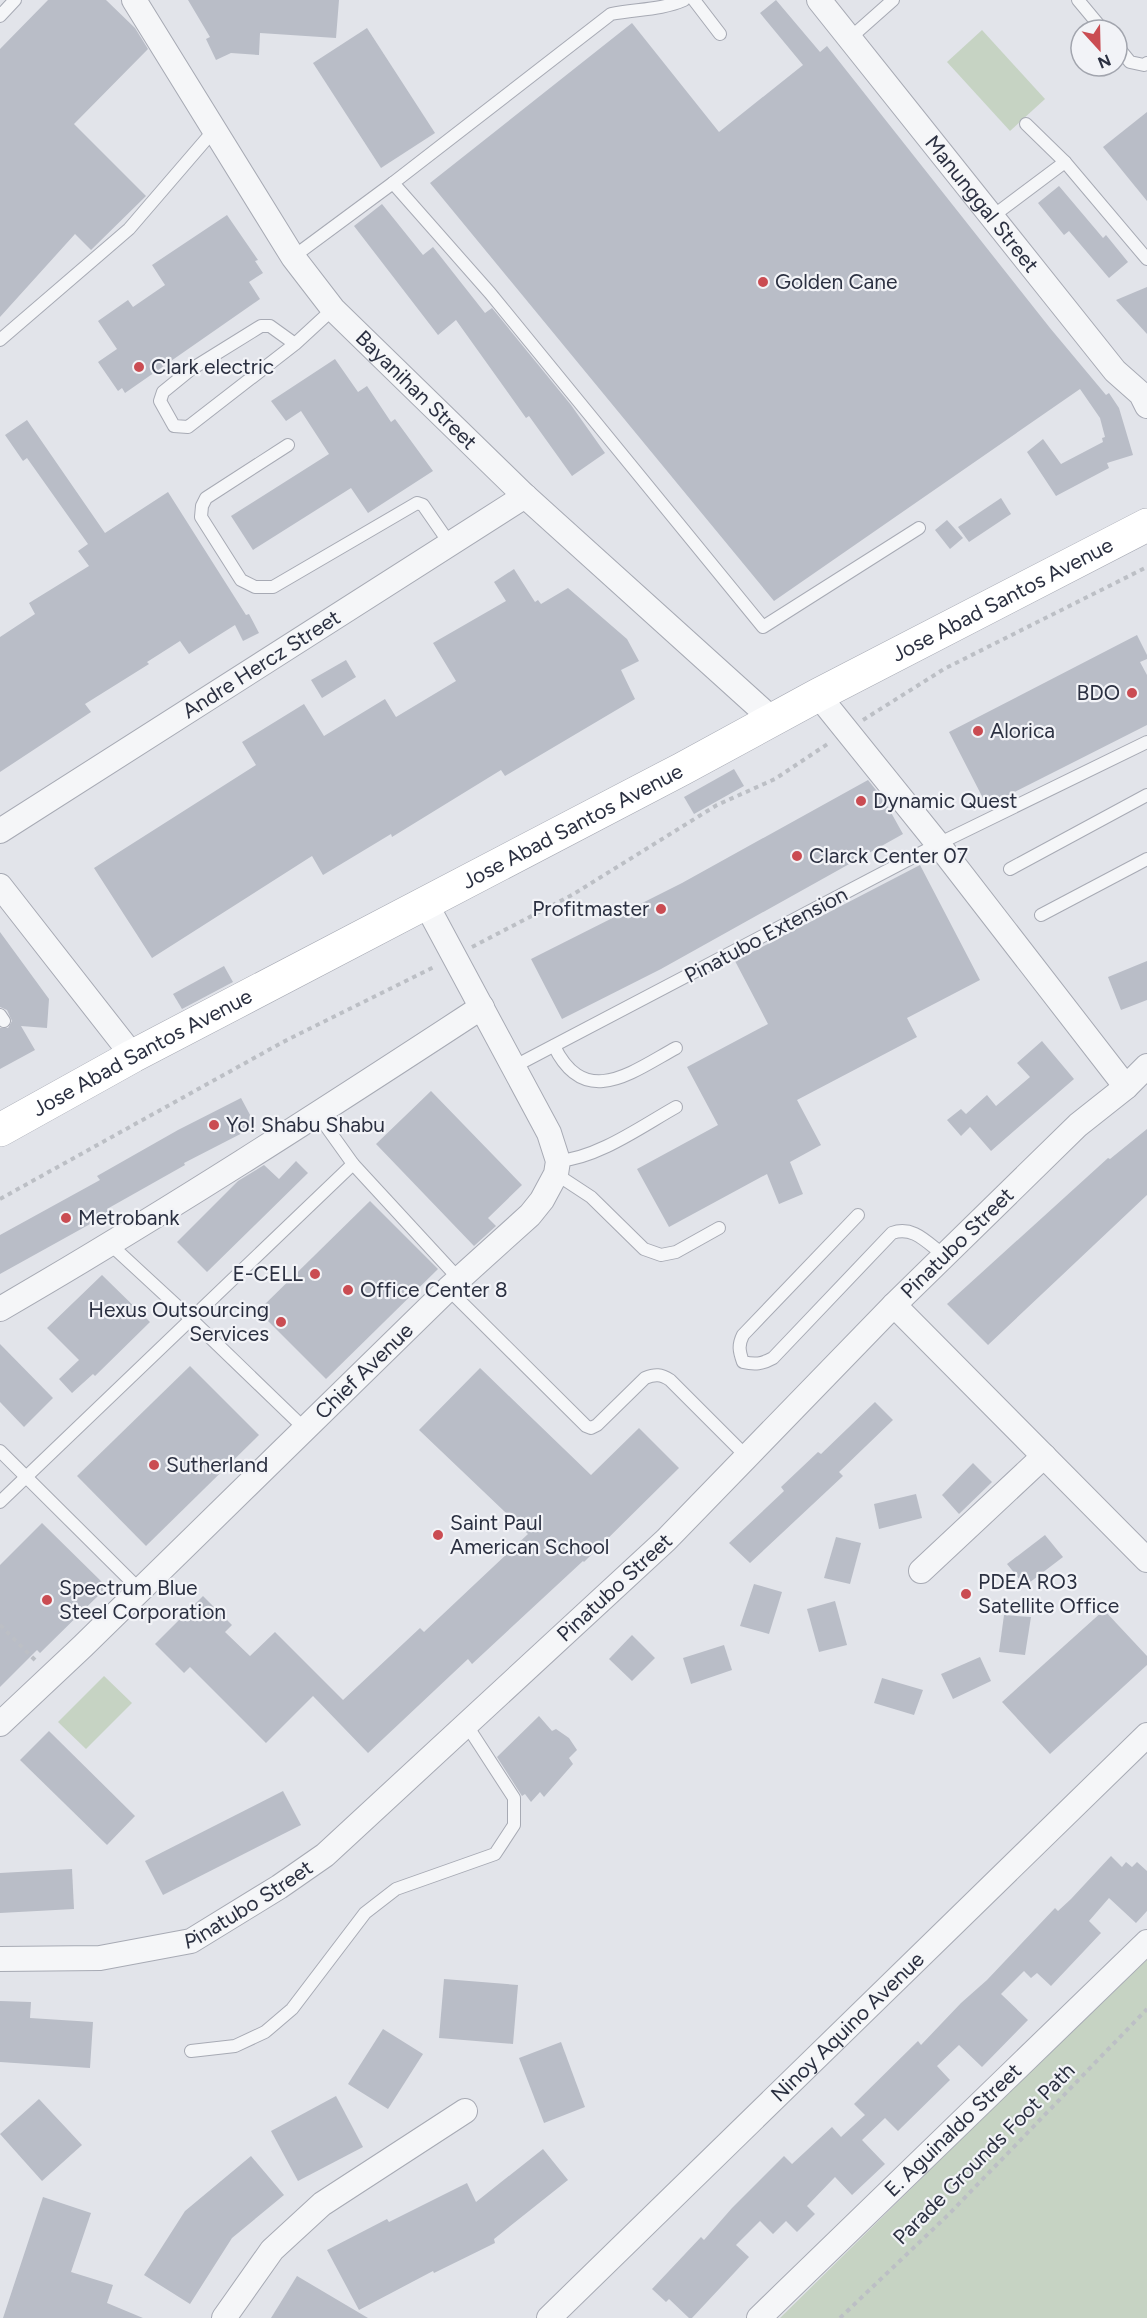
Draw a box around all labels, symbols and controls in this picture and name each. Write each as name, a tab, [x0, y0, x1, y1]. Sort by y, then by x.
north arrow	[1069, 18, 1129, 78]
text: N	[1095, 50, 1114, 73]
street label: Manunggal Street	[920, 130, 1044, 277]
place label: Golden Cane	[775, 269, 897, 294]
marker: Golden Cane	[756, 275, 770, 289]
street label: Bayanihan Street	[351, 325, 483, 454]
place label: Clark electric	[151, 354, 274, 379]
marker: Clark electric	[132, 360, 146, 374]
street label: Jose Abad Santos Avenue	[887, 532, 1117, 667]
street label: Andre Hercz Street	[178, 604, 345, 723]
place label: BDO	[1076, 680, 1120, 705]
marker: BDO	[1125, 686, 1139, 700]
place label: Alorica	[990, 718, 1055, 743]
marker: Alorica	[971, 724, 985, 738]
street label: Jose Abad Santos Avenue	[458, 758, 687, 894]
place label: Dynamic Quest	[873, 788, 1018, 813]
marker: Dynamic Quest	[854, 794, 868, 808]
place label: Clarck Center 07	[809, 843, 968, 868]
marker: Clarck Center 07	[790, 849, 804, 863]
street label: Pinatubo Extension	[680, 881, 851, 988]
place label: Profitmaster	[532, 896, 649, 921]
marker: Profitmaster	[654, 902, 668, 916]
street label: Jose Abad Santos Avenue	[28, 983, 256, 1121]
place label: Yo! Shabu Shabu	[226, 1112, 385, 1137]
marker: Yo! Shabu Shabu	[207, 1118, 221, 1132]
street label: Pinatubo Street	[895, 1182, 1018, 1303]
place label: Metrobank	[78, 1205, 180, 1230]
marker: Metrobank	[59, 1211, 73, 1225]
place label: E-CELL	[232, 1261, 303, 1286]
marker: E-CELL	[308, 1267, 322, 1281]
place label: Office Center 8	[360, 1277, 508, 1302]
marker: Office Center 8	[341, 1283, 355, 1297]
place label: Hexus Outsourcing Services	[88, 1297, 269, 1346]
marker: Hexus Outsourcing Services	[274, 1315, 288, 1329]
street label: Chief Avenue	[309, 1317, 418, 1424]
place label: Sutherland	[166, 1452, 268, 1477]
marker: Sutherland	[147, 1458, 161, 1472]
place label: Saint Paul American School	[450, 1510, 609, 1559]
marker: Saint Paul American School	[431, 1528, 445, 1542]
street label: Pinatubo Street	[551, 1528, 677, 1646]
place label: PDEA RO3 Satellite Office	[978, 1569, 1119, 1618]
place label: Spectrum Blue Steel Corporation	[59, 1575, 226, 1624]
marker: PDEA RO3 Satellite Office	[959, 1587, 973, 1601]
marker: Spectrum Blue Steel Corporation	[40, 1593, 54, 1607]
street label: Pinatubo Street	[182, 1855, 317, 1954]
street label: Ninoy Aquino Avenue	[765, 1946, 929, 2107]
street label: E. Aguinaldo Street	[879, 2058, 1026, 2202]
street label: Parade Grounds Foot Path	[888, 2058, 1080, 2250]

